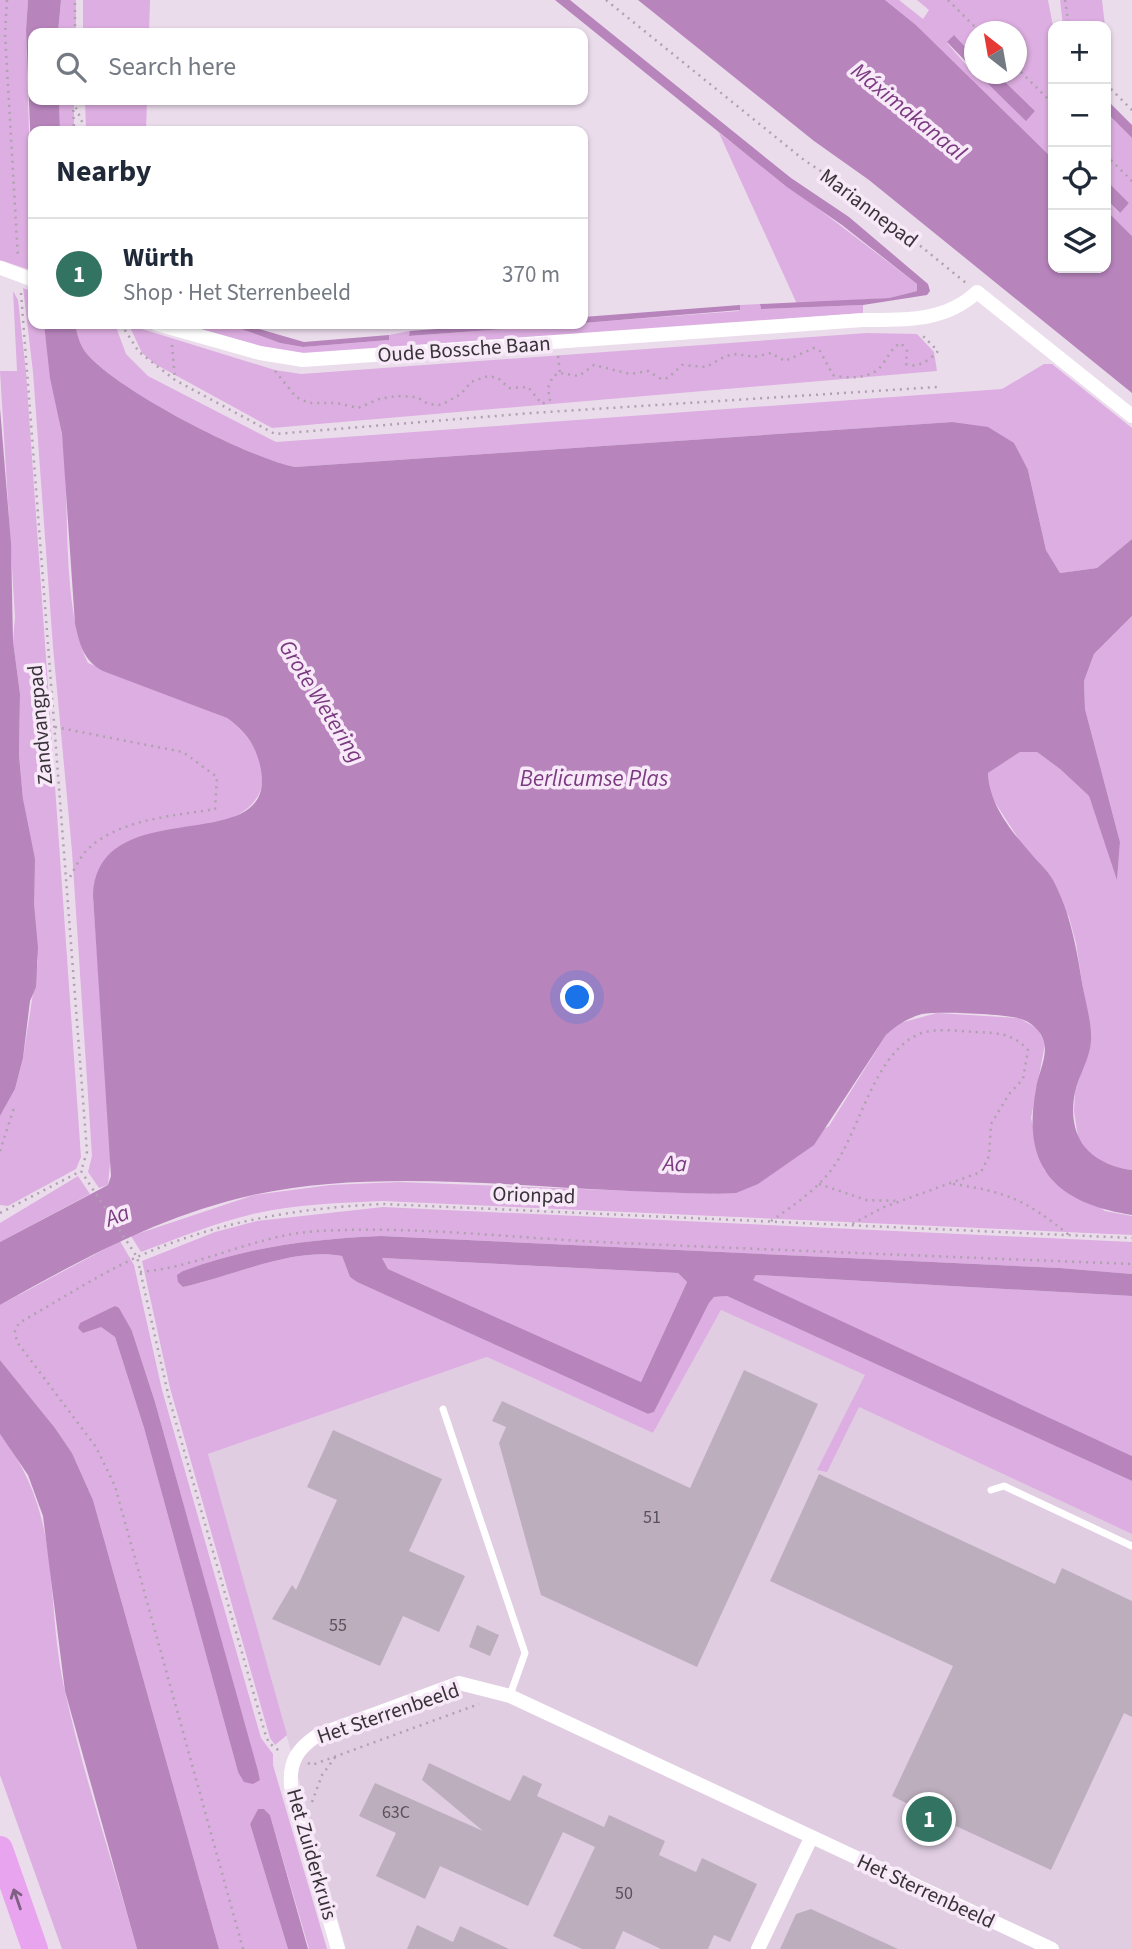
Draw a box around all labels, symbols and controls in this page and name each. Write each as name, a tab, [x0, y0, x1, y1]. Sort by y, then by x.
north arrow	[964, 21, 1027, 84]
map controls	[1048, 21, 1111, 273]
button: +	[1048, 21, 1111, 84]
search box	[28, 28, 588, 105]
icon: search	[52, 48, 90, 86]
text: Search here	[108, 48, 236, 85]
water label: Máximakanaal	[844, 55, 974, 168]
button: −	[1048, 84, 1111, 147]
button: locate	[1048, 147, 1111, 210]
text: Nearby	[56, 150, 151, 193]
street label: Mariannepad	[814, 161, 924, 255]
button: layers	[1048, 210, 1111, 273]
text: Würth	[123, 239, 194, 276]
text: 1	[73, 258, 85, 291]
text: 370 m	[502, 258, 560, 291]
text: Shop · Het Sterrenbeeld	[123, 276, 351, 309]
street label: Oude Bossche Baan	[376, 328, 552, 370]
water label: Grote Wetering	[271, 633, 373, 769]
street label: Zandvangpad	[20, 664, 60, 786]
water label: Berlicumse Plas	[520, 762, 668, 795]
your location	[560, 980, 594, 1014]
water label: Aa	[660, 1147, 688, 1180]
street label: Orionpad	[492, 1179, 576, 1211]
water label: Aa	[98, 1196, 134, 1236]
house number: 51	[643, 1505, 661, 1530]
house number: 55	[329, 1613, 347, 1638]
street label: Het Sterrenbeeld	[313, 1675, 463, 1751]
street label: Het Zuiderkruis	[279, 1785, 345, 1923]
pin: 1	[906, 1793, 952, 1845]
house number: 63C	[382, 1800, 410, 1825]
street label: Het Sterrenbeeld	[852, 1846, 1000, 1936]
house number: 50	[615, 1881, 633, 1906]
one-way arrow	[10, 1888, 23, 1910]

